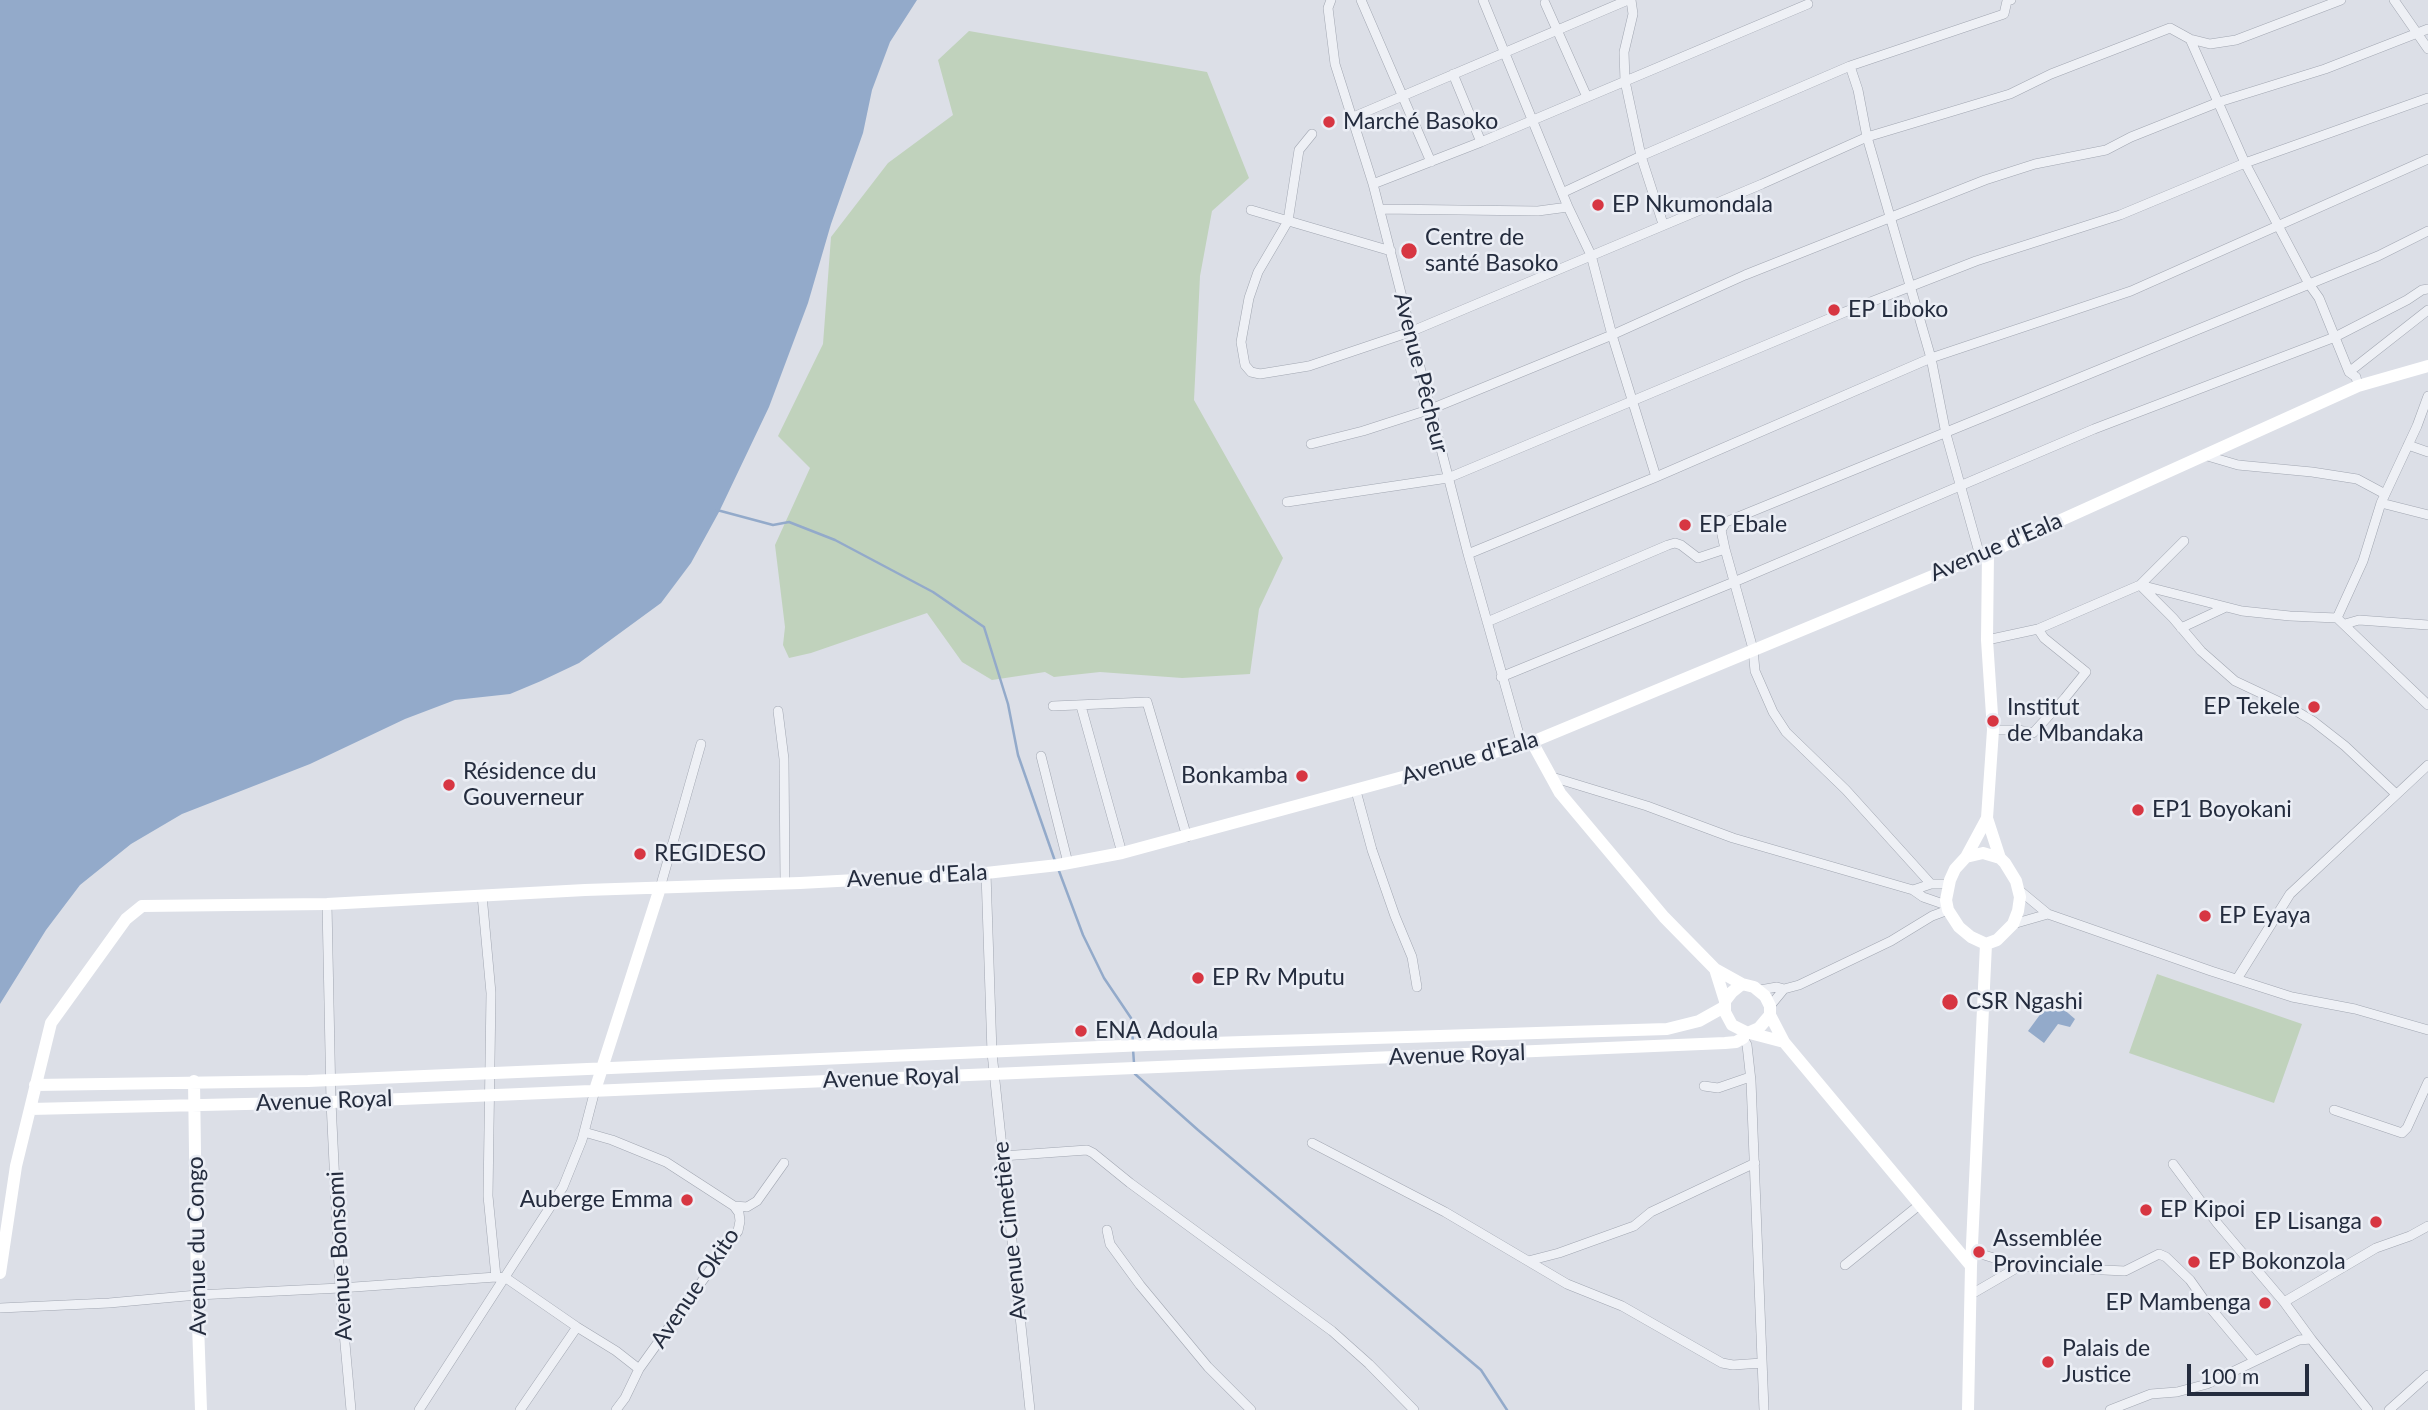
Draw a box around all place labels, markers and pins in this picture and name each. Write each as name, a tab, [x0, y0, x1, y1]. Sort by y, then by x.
place label: Marché Basoko	[1343, 108, 1498, 136]
marker: Marché Basoko	[1321, 114, 1337, 130]
place label: EP Nkumondala	[1612, 191, 1773, 219]
marker: EP Nkumondala	[1590, 197, 1606, 213]
place label: Centre de santé Basoko	[1425, 224, 1558, 278]
marker: Centre de santé Basoko	[1399, 241, 1419, 261]
place label: EP Liboko	[1848, 296, 1948, 324]
marker: EP Liboko	[1826, 302, 1842, 318]
place label: EP Ebale	[1699, 511, 1787, 539]
marker: EP Ebale	[1677, 517, 1693, 533]
place label: EP Tekele	[2203, 693, 2300, 721]
place label: Institut de Mbandaka	[2007, 694, 2144, 748]
marker: EP Tekele	[2306, 699, 2322, 715]
marker: Institut de Mbandaka	[1985, 713, 2001, 729]
place label: Résidence du Gouverneur	[463, 758, 597, 812]
place label: Bonkamba	[1181, 762, 1288, 790]
marker: Bonkamba	[1294, 768, 1310, 784]
marker: Résidence du Gouverneur	[441, 777, 457, 793]
place label: EP1 Boyokani	[2152, 796, 2292, 824]
marker: EP1 Boyokani	[2130, 802, 2146, 818]
place label: REGIDESO	[654, 840, 766, 868]
marker: REGIDESO	[632, 846, 648, 862]
place label: EP Eyaya	[2219, 902, 2311, 930]
marker: EP Eyaya	[2197, 908, 2213, 924]
place label: EP Rv Mputu	[1212, 964, 1345, 992]
marker: EP Rv Mputu	[1190, 970, 1206, 986]
place label: CSR Ngashi	[1966, 988, 2083, 1016]
marker: CSR Ngashi	[1940, 992, 1960, 1012]
place label: ENA Adoula	[1095, 1017, 1218, 1045]
marker: ENA Adoula	[1073, 1023, 1089, 1039]
place label: Auberge Emma	[520, 1186, 673, 1214]
marker: Auberge Emma	[679, 1192, 695, 1208]
place label: EP Kipoi	[2160, 1196, 2245, 1224]
marker: EP Kipoi	[2138, 1202, 2154, 1218]
place label: EP Lisanga	[2254, 1208, 2362, 1236]
marker: EP Lisanga	[2368, 1214, 2384, 1230]
place label: Assemblée Provinciale	[1993, 1225, 2103, 1279]
marker: Assemblée Provinciale	[1971, 1244, 1987, 1260]
place label: EP Bokonzola	[2208, 1248, 2346, 1276]
marker: EP Bokonzola	[2186, 1254, 2202, 1270]
place label: EP Mambenga	[2105, 1289, 2251, 1317]
marker: EP Mambenga	[2257, 1295, 2273, 1311]
place label: Palais de Justice	[2062, 1335, 2150, 1389]
marker: Palais de Justice	[2040, 1354, 2056, 1370]

